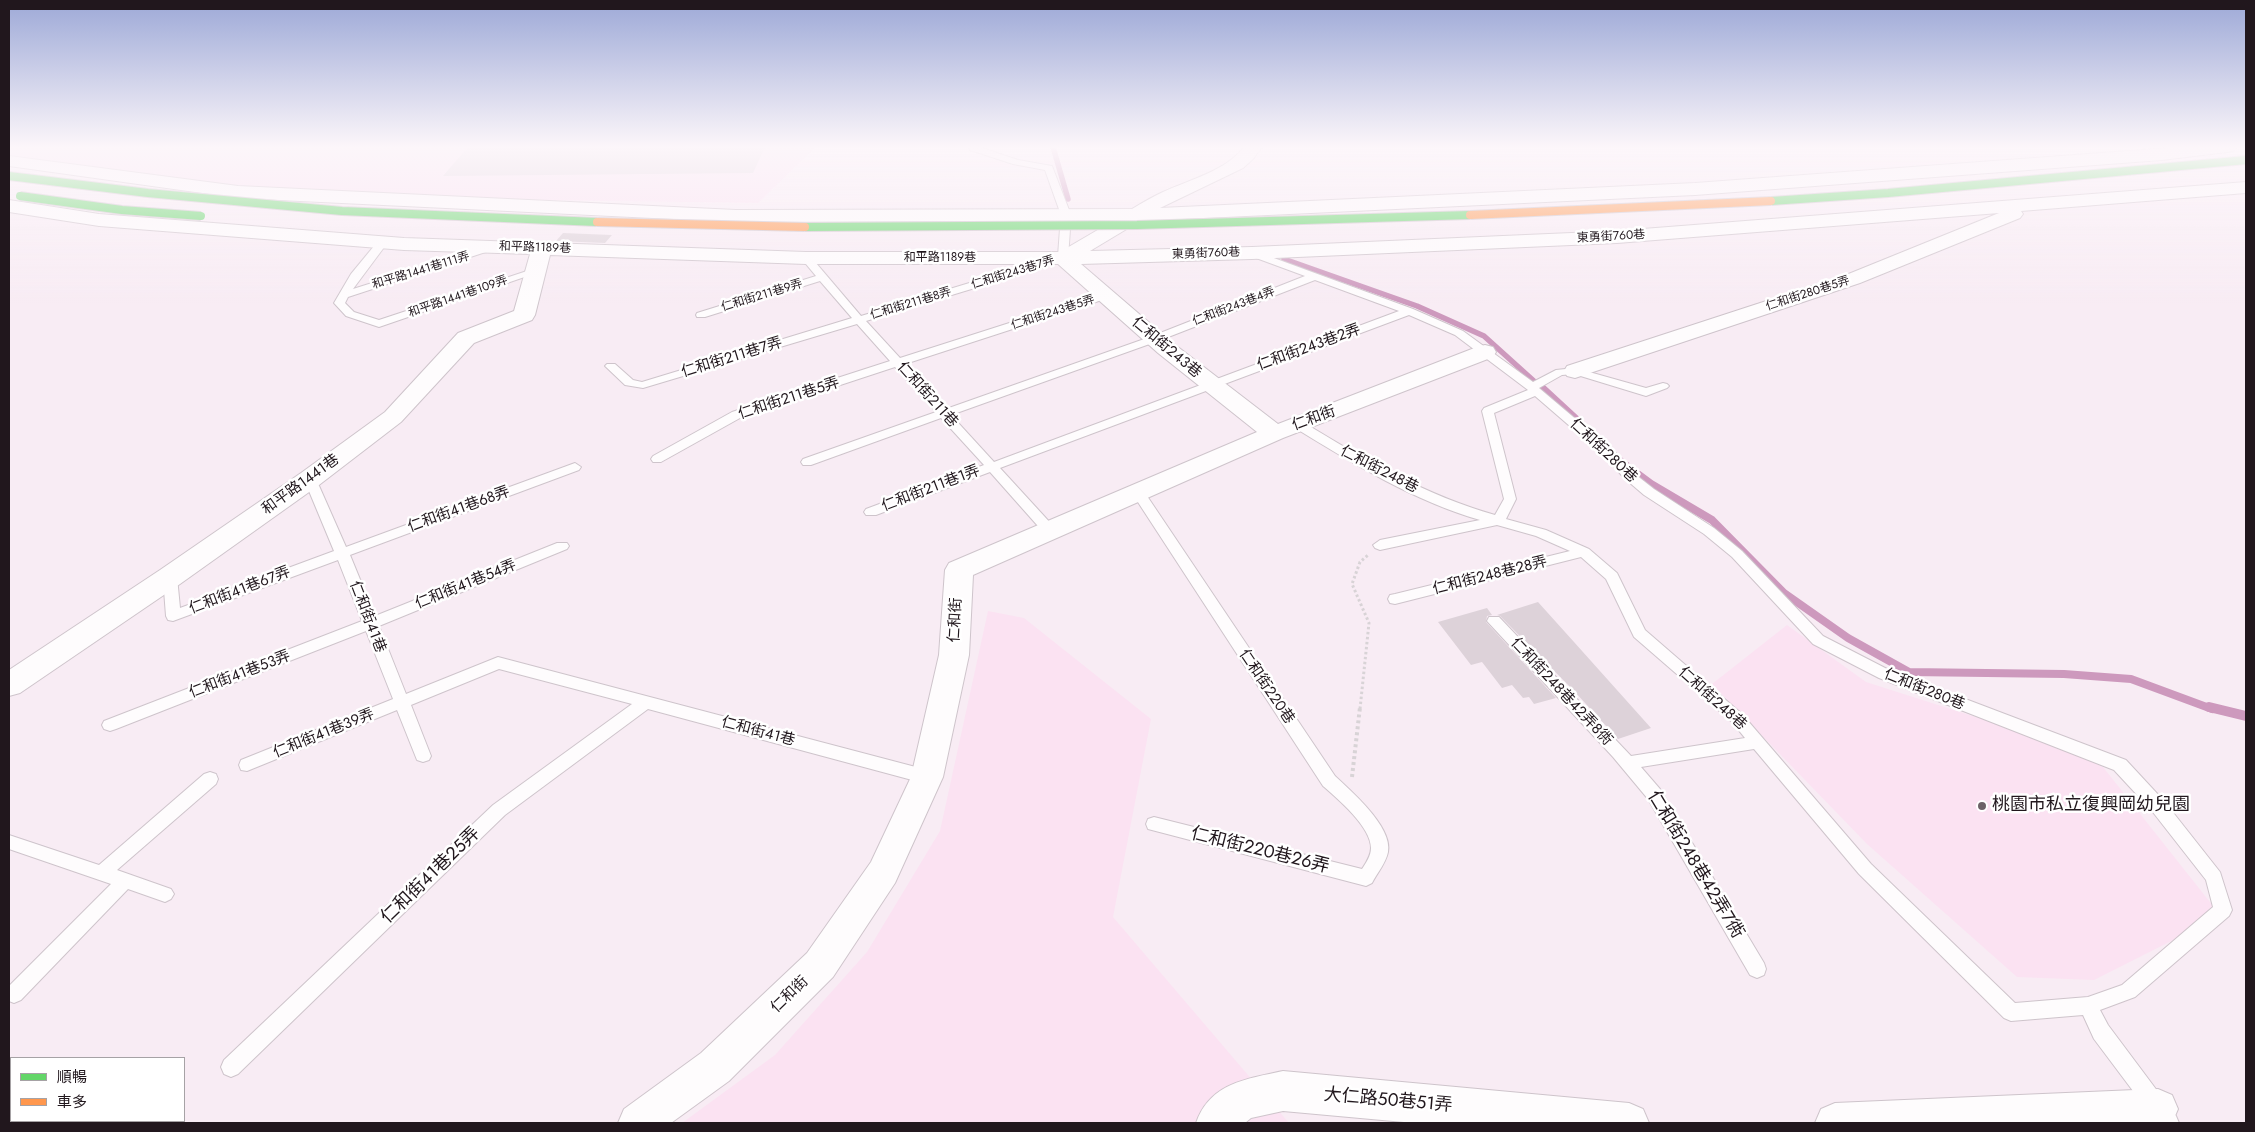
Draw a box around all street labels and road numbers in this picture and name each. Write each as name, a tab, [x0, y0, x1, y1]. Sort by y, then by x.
street label: 東勇街760巷	[1576, 228, 1646, 246]
street label: 和平路1189巷	[499, 240, 571, 256]
street label: 東勇街760巷	[1172, 246, 1240, 262]
street label: 和平路1441巷111弄	[371, 249, 471, 293]
street label: 和平路1189巷	[904, 251, 976, 265]
street label: 仁和街243巷7弄	[969, 253, 1057, 293]
street label: 和平路1441巷109弄	[406, 273, 510, 321]
street label: 仁和街280巷5弄	[1764, 274, 1852, 314]
street label: 仁和街211巷9弄	[719, 277, 805, 315]
street label: 仁和街211巷8弄	[869, 285, 953, 323]
street label: 仁和街243巷4弄	[1191, 285, 1277, 329]
street label: 仁和街243巷5弄	[1009, 293, 1097, 333]
street label: 仁和街243巷	[1127, 314, 1205, 382]
street label: 仁和街243巷2弄	[1255, 321, 1363, 375]
street label: 仁和街211巷7弄	[679, 334, 785, 382]
street label: 仁和街211巷	[893, 358, 961, 432]
street label: 仁和街211巷5弄	[736, 374, 842, 424]
street label: 仁和街	[1290, 403, 1338, 435]
street label: 仁和街280巷	[1566, 415, 1640, 487]
street label: 仁和街248巷	[1337, 443, 1421, 497]
street label: 和平路1441巷	[259, 451, 343, 519]
street label: 仁和街211巷1弄	[879, 462, 983, 516]
street label: 仁和街41巷68弄	[405, 483, 513, 537]
street label: 仁和街248巷28弄	[1431, 553, 1549, 599]
street label: 仁和街41巷54弄	[413, 556, 519, 614]
street label: 仁和街41巷67弄	[187, 563, 293, 619]
street label: 仁和街41巷	[345, 579, 389, 655]
street label: 仁和街	[946, 597, 966, 643]
street label: 仁和街248巷42弄8衖	[1506, 634, 1616, 750]
street label: 仁和街220巷	[1234, 646, 1298, 728]
street label: 仁和街41巷53弄	[187, 647, 293, 703]
street label: 仁和街248巷	[1674, 664, 1750, 734]
street label: 仁和街280巷	[1881, 666, 1967, 714]
street label: 仁和街41巷39弄	[271, 706, 377, 762]
street label: 仁和街41巷	[719, 714, 797, 750]
street label: 仁和街248巷42弄7衖	[1642, 787, 1748, 943]
street label: 仁和街41巷25弄	[377, 823, 485, 929]
street label: 仁和街220巷26弄	[1189, 823, 1331, 879]
street label: 仁和街	[768, 973, 812, 1017]
street label: 大仁路50巷51弄	[1323, 1085, 1453, 1117]

